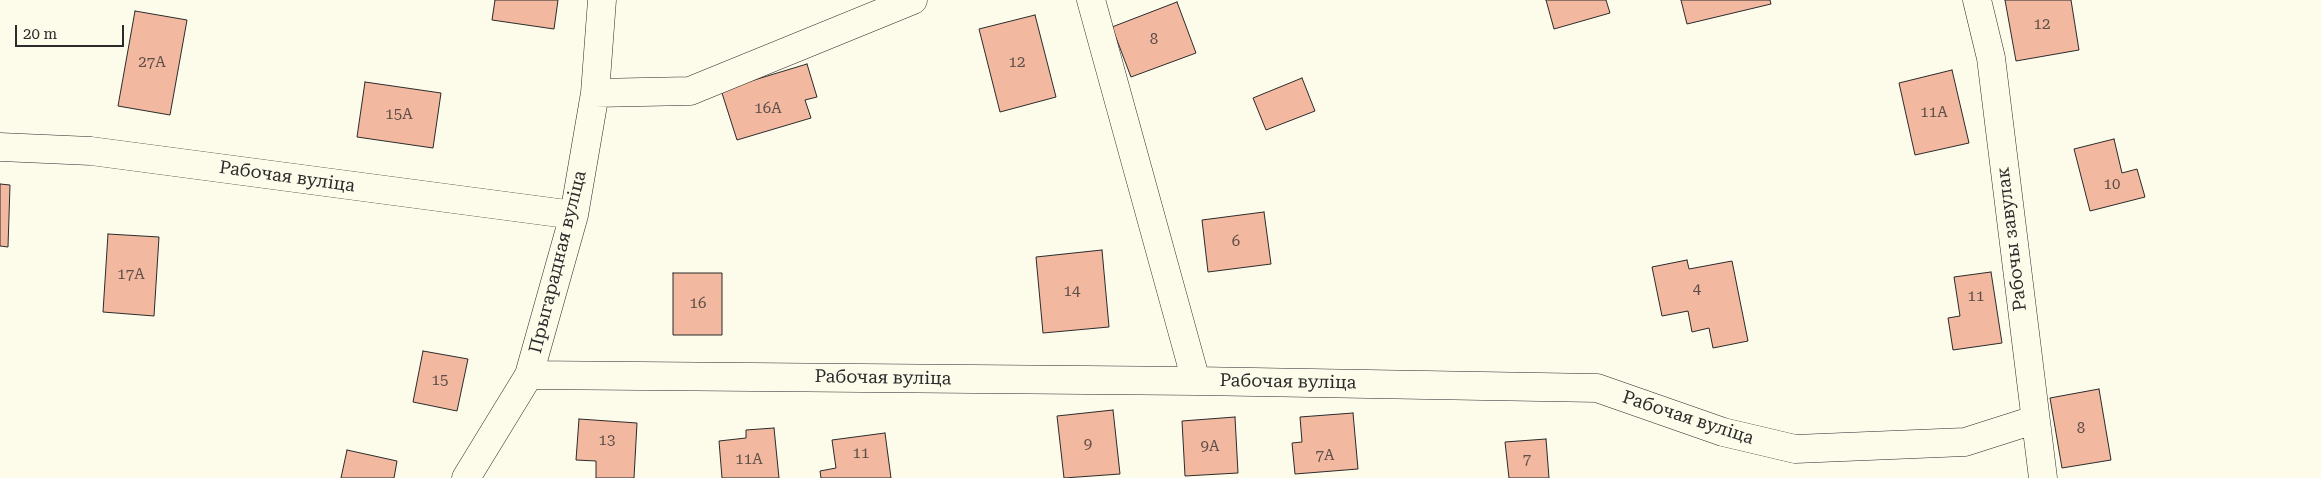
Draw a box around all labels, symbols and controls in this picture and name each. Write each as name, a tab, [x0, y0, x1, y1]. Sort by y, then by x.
scale bar	[18, 15, 126, 47]
house number: 12	[2034, 16, 2050, 34]
text: 20 m	[23, 25, 57, 43]
house number: 8	[1150, 31, 1158, 49]
house number: 27А	[138, 54, 166, 72]
house number: 12	[1009, 54, 1025, 72]
house number: 16А	[754, 100, 782, 118]
house number: 11А	[1920, 104, 1948, 122]
house number: 15А	[385, 106, 413, 124]
street label: Рабочая вуліца	[218, 157, 356, 197]
street label: Рабочы завулак	[1992, 166, 2032, 312]
street label: Прыгарадная вуліца	[525, 168, 591, 356]
house number: 10	[2104, 176, 2120, 194]
house number: 6	[1232, 233, 1240, 251]
house number: 17А	[117, 266, 145, 284]
house number: 4	[1693, 281, 1701, 299]
house number: 14	[1064, 283, 1080, 301]
house number: 11	[1968, 288, 1984, 306]
house number: 16	[690, 295, 706, 313]
street label: Рабочая вуліца	[814, 366, 952, 390]
street label: Рабочая вуліца	[1219, 370, 1357, 394]
house number: 15	[432, 372, 448, 390]
street label: Рабочая вуліца	[1620, 387, 1756, 449]
house number: 8	[2077, 420, 2085, 438]
house number: 13	[599, 432, 615, 450]
house number: 9	[1084, 436, 1092, 454]
house number: 9А	[1201, 438, 1219, 456]
house number: 11	[853, 445, 869, 463]
house number: 7А	[1316, 447, 1334, 465]
house number: 11А	[735, 451, 763, 469]
house number: 7	[1523, 451, 1531, 469]

